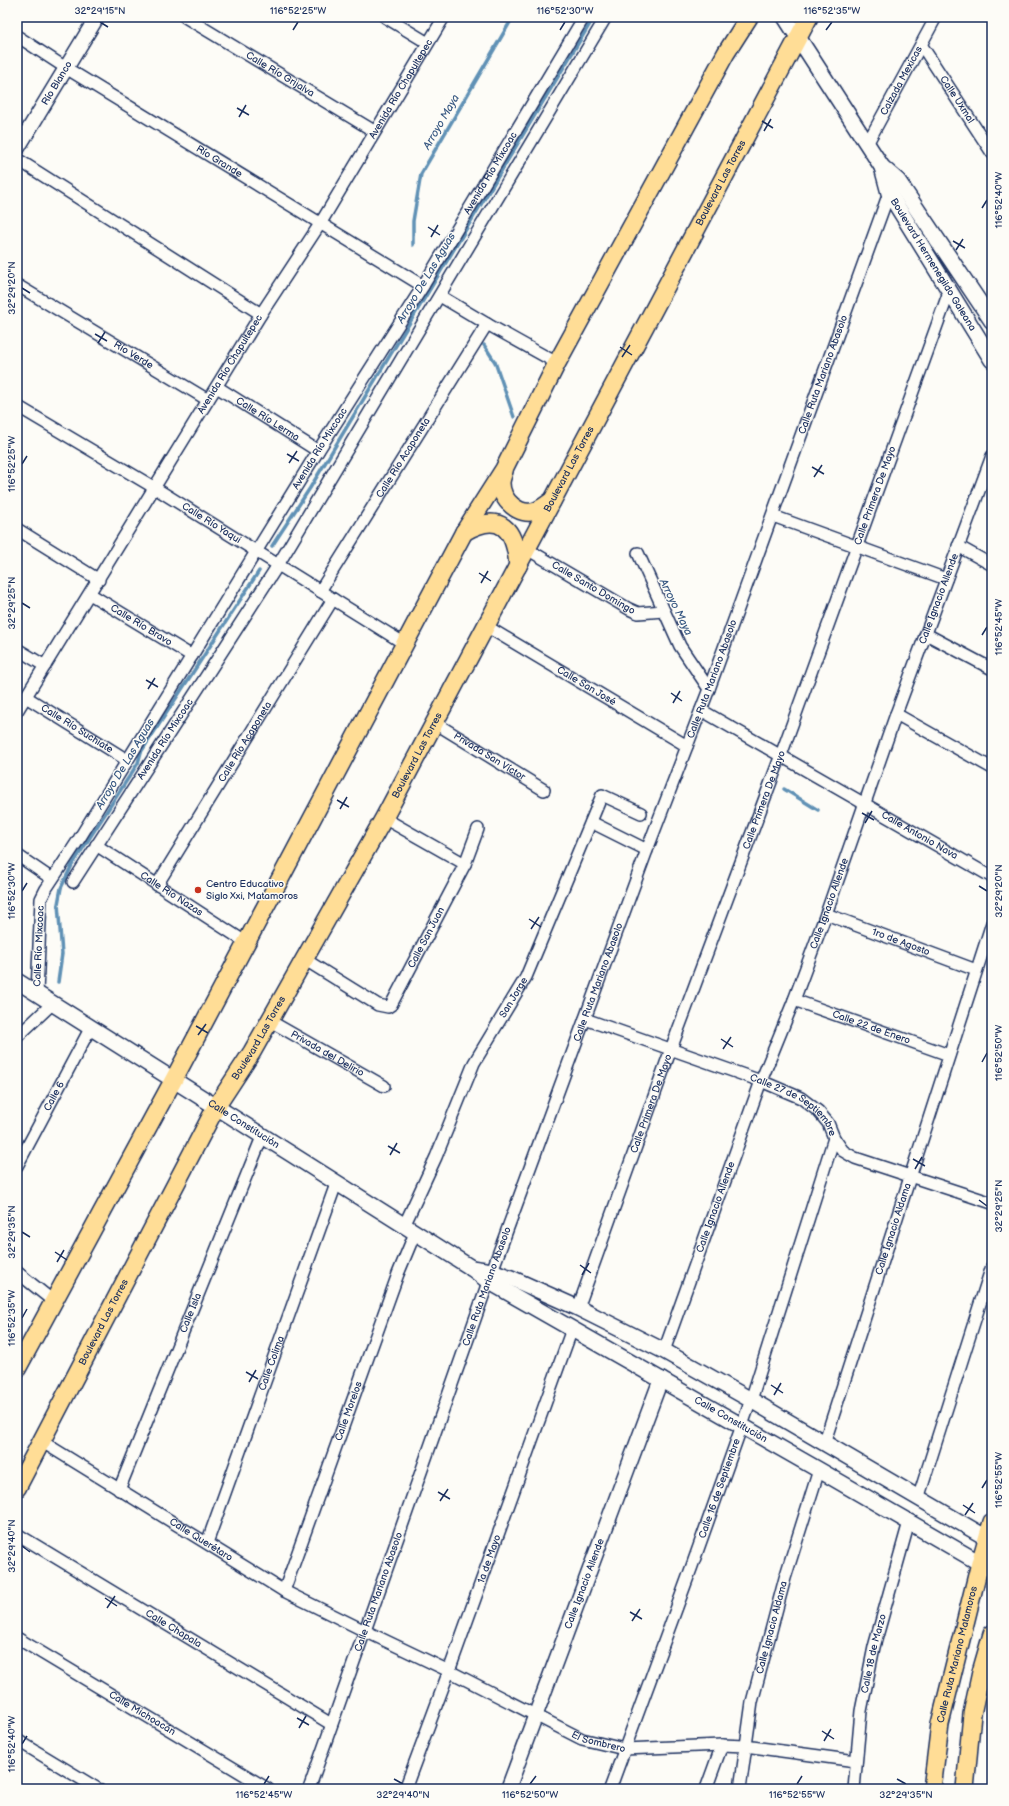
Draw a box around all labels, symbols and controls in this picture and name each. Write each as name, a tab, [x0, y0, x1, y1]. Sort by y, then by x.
text: 32°29'15"N	[74, 5, 126, 17]
text: 116°52'25"W	[270, 5, 326, 17]
text: 116°52'30"W	[537, 5, 594, 17]
text: 116°52'35"W	[804, 5, 860, 17]
street label: Avenida Río Chapultepec	[366, 37, 435, 141]
street label: Calzada Mexicas	[878, 44, 925, 117]
street label: Calle Río Grijalva	[244, 49, 317, 100]
street label: Río Blanco	[39, 59, 75, 107]
street label: Calle Uxmal	[937, 74, 977, 125]
water label: Arroyo Maya	[420, 92, 462, 153]
street label: Avenida Río Mixcoac	[461, 130, 520, 216]
street label: Boulevard Las Torres	[693, 138, 749, 228]
street label: Río Grande	[194, 143, 244, 180]
text: 116°52'40"W	[993, 172, 1005, 228]
street label: Boulevard Hermenegildo Galeana	[888, 196, 979, 333]
water label: Arroyo De Las Aguas	[393, 230, 458, 326]
text: 32°29'20"N	[6, 261, 18, 315]
street label: Avenida Río Chapultepec	[195, 312, 265, 416]
street label: Calle Ruta Mariano Abasolo	[796, 313, 850, 436]
street label: Río Verde	[112, 339, 156, 372]
street label: Calle Río Lerma	[234, 395, 302, 444]
street label: Avenida Río Mixcoac	[290, 406, 350, 491]
street label: Calle Río Acaponeta	[374, 415, 433, 500]
street label: Boulevard Las Torres	[541, 424, 597, 514]
text: 116°52'25"W	[6, 436, 18, 492]
street label: Calle Primera De Mayo	[852, 444, 899, 547]
street label: Calle Río Yaqui	[180, 500, 243, 546]
street label: Calle Ignacio Allende	[917, 552, 961, 646]
street label: Calle Santo Domingo	[549, 559, 637, 617]
text: 32°29'25"N	[6, 576, 18, 630]
water label: Arroyo Maya	[656, 576, 695, 637]
text: 116°52'45"W	[993, 599, 1005, 655]
street label: Calle Río Bravo	[108, 602, 175, 649]
street label: Calle Ruta Mariano Abasolo	[685, 618, 740, 740]
street label: Calle San José	[555, 664, 618, 708]
street label: Avenida Río Mixcoac	[135, 697, 196, 782]
street label: Calle Río Acaponeta	[216, 699, 274, 784]
street label: Calle Río Suchiate	[39, 702, 115, 756]
street label: Boulevard Las Torres	[390, 710, 445, 800]
water label: Arroyo De Las Aguas	[92, 716, 157, 812]
street label: Privada San Víctor	[451, 730, 528, 783]
street label: Calle Primera De Mayo	[740, 749, 788, 851]
street label: Calle Antonio Nava	[879, 809, 960, 862]
street label: Calle Ignacio Allende	[807, 856, 851, 951]
text: 116°52'30"W	[6, 863, 18, 920]
text: 32°29'20"N	[993, 864, 1005, 918]
street label: Calle Río Nazas	[138, 869, 205, 919]
place label: Centro Educativo Siglo Xxi, Matamoros	[206, 878, 298, 902]
marker: Centro Educativo Siglo Xxi, Matamoros	[193, 885, 203, 895]
street label: Calle Río Mixcoac	[31, 905, 47, 987]
street label: Calle San Juan	[405, 905, 447, 970]
street label: Calle Ruta Mariano Abasolo	[571, 921, 626, 1043]
street label: 1ro de Agosto	[870, 926, 932, 958]
street label: San Jorge	[497, 975, 531, 1020]
street label: Boulevard Las Torres	[229, 994, 288, 1082]
street label: Calle 22 de Enero	[831, 1008, 912, 1047]
text: 116°52'50"W	[993, 1025, 1005, 1081]
street label: Privada del Delirio	[289, 1028, 366, 1079]
street label: Calle Primera De Mayo	[628, 1052, 675, 1155]
street label: Calle 27 de Septiembre	[748, 1072, 839, 1138]
street label: Calle 6	[41, 1079, 67, 1113]
street label: Calle Constitución	[206, 1097, 282, 1151]
street label: Calle Ignacio Allende	[694, 1160, 738, 1254]
text: 32°29'25"N	[993, 1179, 1005, 1233]
street label: Calle Ignacio Aldama	[873, 1181, 914, 1276]
text: 32°29'35"N	[6, 1205, 18, 1259]
street label: Calle Ruta Mariano Abasolo	[460, 1225, 514, 1348]
street label: Boulevard Las Torres	[76, 1277, 131, 1367]
text: 116°52'35"W	[6, 1290, 18, 1346]
street label: Calle Isla	[177, 1291, 204, 1335]
street label: Calle Colima	[256, 1334, 287, 1392]
street label: Calle Morelos	[332, 1380, 365, 1443]
street label: Calle Constitución	[692, 1394, 770, 1445]
street label: Calle 16 de Septiembre	[696, 1437, 743, 1540]
text: 116°52'55"W	[993, 1452, 1005, 1508]
street label: Calle Querétaro	[167, 1516, 235, 1564]
text: 32°29'40"N	[6, 1519, 18, 1573]
street label: Calle Ruta Mariano Abasolo	[352, 1530, 405, 1653]
street label: 1a de Mayo	[475, 1533, 504, 1585]
street label: Calle Ignacio Allende	[562, 1537, 607, 1631]
street label: Calle Ignacio Aldama	[754, 1579, 790, 1675]
street label: Calle Ruta Mariano Matamoros	[934, 1585, 980, 1724]
street label: Calle Chapala	[143, 1607, 204, 1650]
street label: Calle 18 de Marzo	[859, 1612, 889, 1694]
street label: Calle Michoacán	[107, 1689, 178, 1738]
text: 116°52'40"W	[6, 1716, 18, 1772]
street label: El Sombrero	[569, 1729, 627, 1755]
text: 116°52'45"W	[236, 1789, 292, 1801]
text: 32°29'40"N	[376, 1789, 430, 1801]
text: 116°52'50"W	[502, 1789, 558, 1801]
text: 116°52'55"W	[769, 1789, 825, 1801]
text: 32°29'35"N	[879, 1789, 933, 1801]

